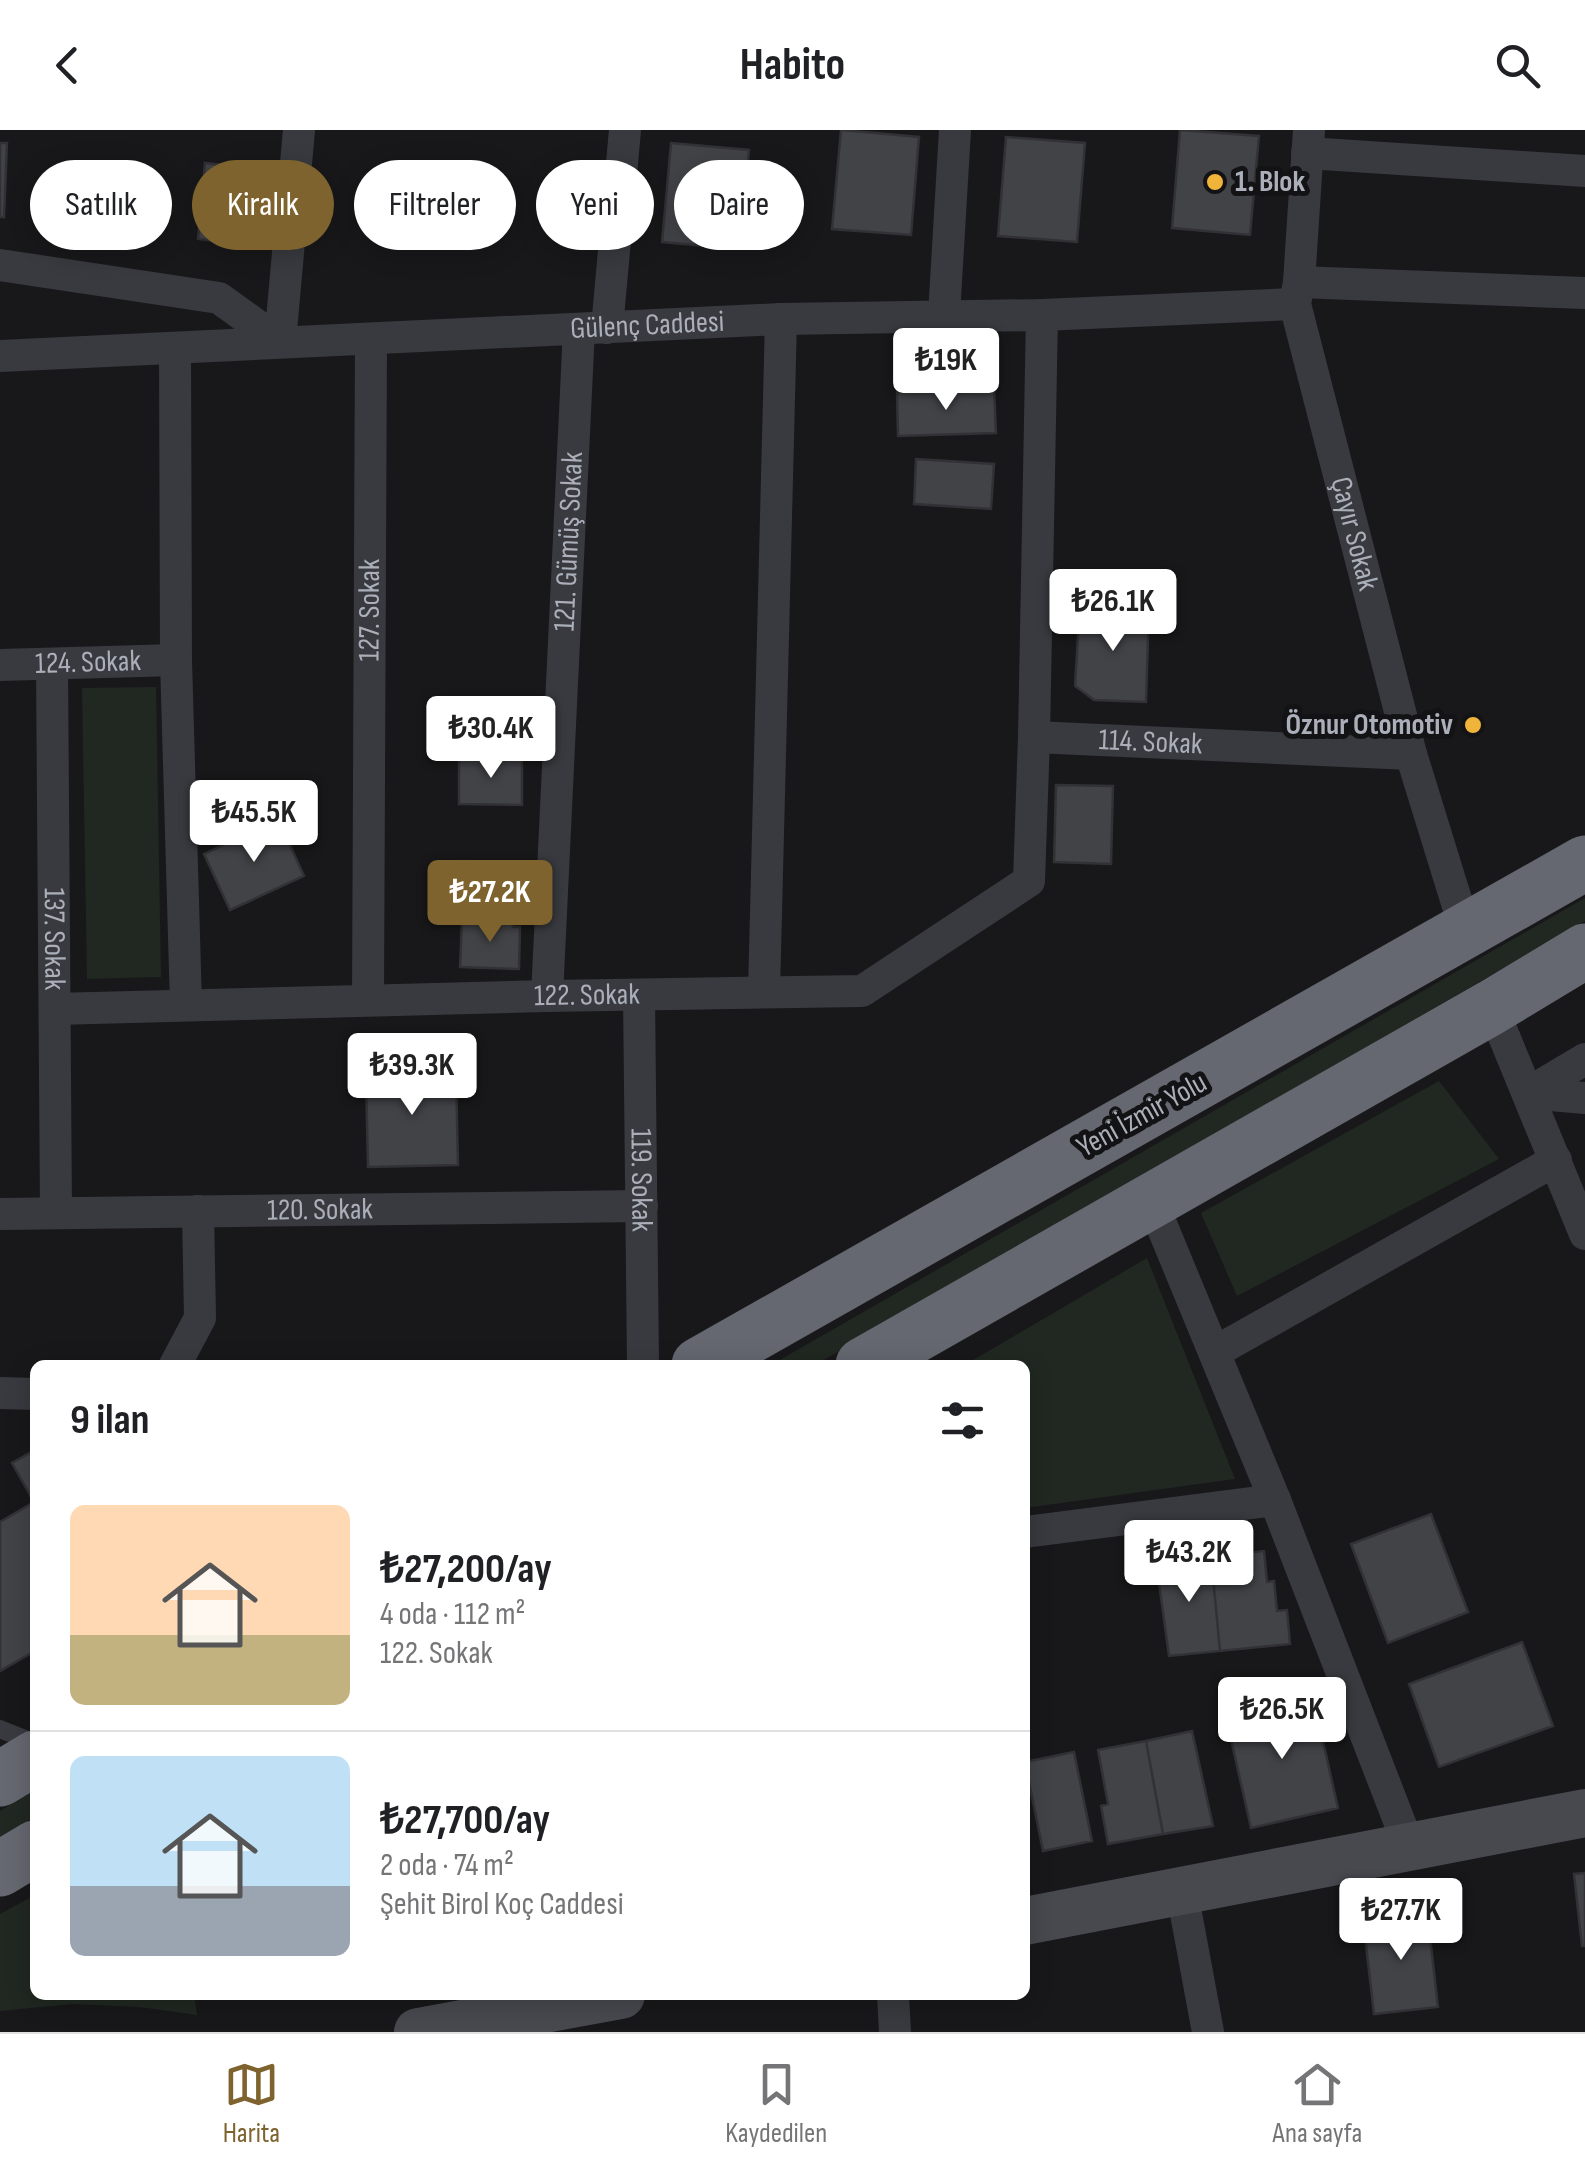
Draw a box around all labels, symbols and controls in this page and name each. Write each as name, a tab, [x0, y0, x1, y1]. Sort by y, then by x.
icon: back	[40, 38, 95, 93]
text: Habito	[740, 38, 845, 93]
icon: search	[1490, 38, 1545, 93]
chip: Satılık	[30, 160, 172, 250]
chip: Kiralık	[192, 160, 334, 250]
chip: Filtreler	[354, 160, 516, 250]
chip: Yeni	[536, 160, 654, 250]
chip: Daire	[674, 160, 804, 250]
place label: 1. Blok	[1235, 164, 1305, 200]
marker: 1. Blok	[1204, 171, 1226, 193]
street label: Gülenç Caddesi	[570, 304, 725, 347]
pin: ₺19K	[887, 328, 1005, 413]
text: ₺19K	[915, 341, 977, 380]
street label: 121. Gümüş Sokak	[547, 450, 591, 632]
street label: Çayır Sokak	[1322, 473, 1386, 595]
street label: 127. Sokak	[352, 558, 388, 661]
pin: ₺26.1K	[1032, 569, 1194, 654]
text: ₺26.1K	[1071, 582, 1155, 621]
street label: 124. Sokak	[35, 643, 142, 682]
pin: ₺30.4K	[410, 696, 572, 781]
place label: Öznur Otomotiv	[1286, 707, 1453, 743]
text: ₺30.4K	[448, 709, 534, 748]
marker: Öznur Otomotiv	[1462, 714, 1484, 736]
street label: 114. Sokak	[1098, 722, 1204, 763]
pin: ₺45.5K	[173, 780, 335, 865]
text: ₺45.5K	[212, 793, 296, 832]
pin: ₺27.2K	[409, 860, 571, 945]
text: ₺27.2K	[449, 873, 531, 912]
street label: 137. Sokak	[36, 888, 72, 991]
street label: 122. Sokak	[533, 977, 641, 1014]
pin: ₺39.3K	[331, 1033, 493, 1118]
text: ₺39.3K	[370, 1046, 454, 1085]
street label: Yeni İzmir Yolu	[1071, 1065, 1213, 1165]
street label: 119. Sokak	[622, 1128, 660, 1233]
street label: 120. Sokak	[267, 1191, 374, 1229]
icon: filters	[935, 1393, 990, 1448]
text: 9 ilan	[70, 1395, 149, 1446]
pin: ₺43.2K	[1108, 1520, 1270, 1605]
text: ₺43.2K	[1146, 1533, 1232, 1572]
text: ₺27,200/ay	[380, 1544, 552, 1595]
icon: home	[150, 1545, 270, 1665]
text: 4 oda · 112 m²	[380, 1595, 525, 1634]
text: 122. Sokak	[380, 1634, 493, 1673]
pin: ₺26.5K	[1201, 1677, 1363, 1762]
text: ₺26.5K	[1240, 1690, 1324, 1729]
text: ₺27,700/ay	[380, 1795, 550, 1846]
icon: home	[150, 1796, 270, 1916]
text: 2 oda · 74 m²	[380, 1846, 514, 1885]
pin: ₺27.7K	[1320, 1878, 1482, 1963]
text: Şehit Birol Koç Caddesi	[380, 1885, 624, 1924]
text: ₺27.7K	[1361, 1891, 1441, 1930]
tab: Harita	[223, 2057, 280, 2150]
tab: Kaydedilen	[725, 2057, 827, 2150]
tab: Ana sayfa	[1273, 2057, 1362, 2150]

